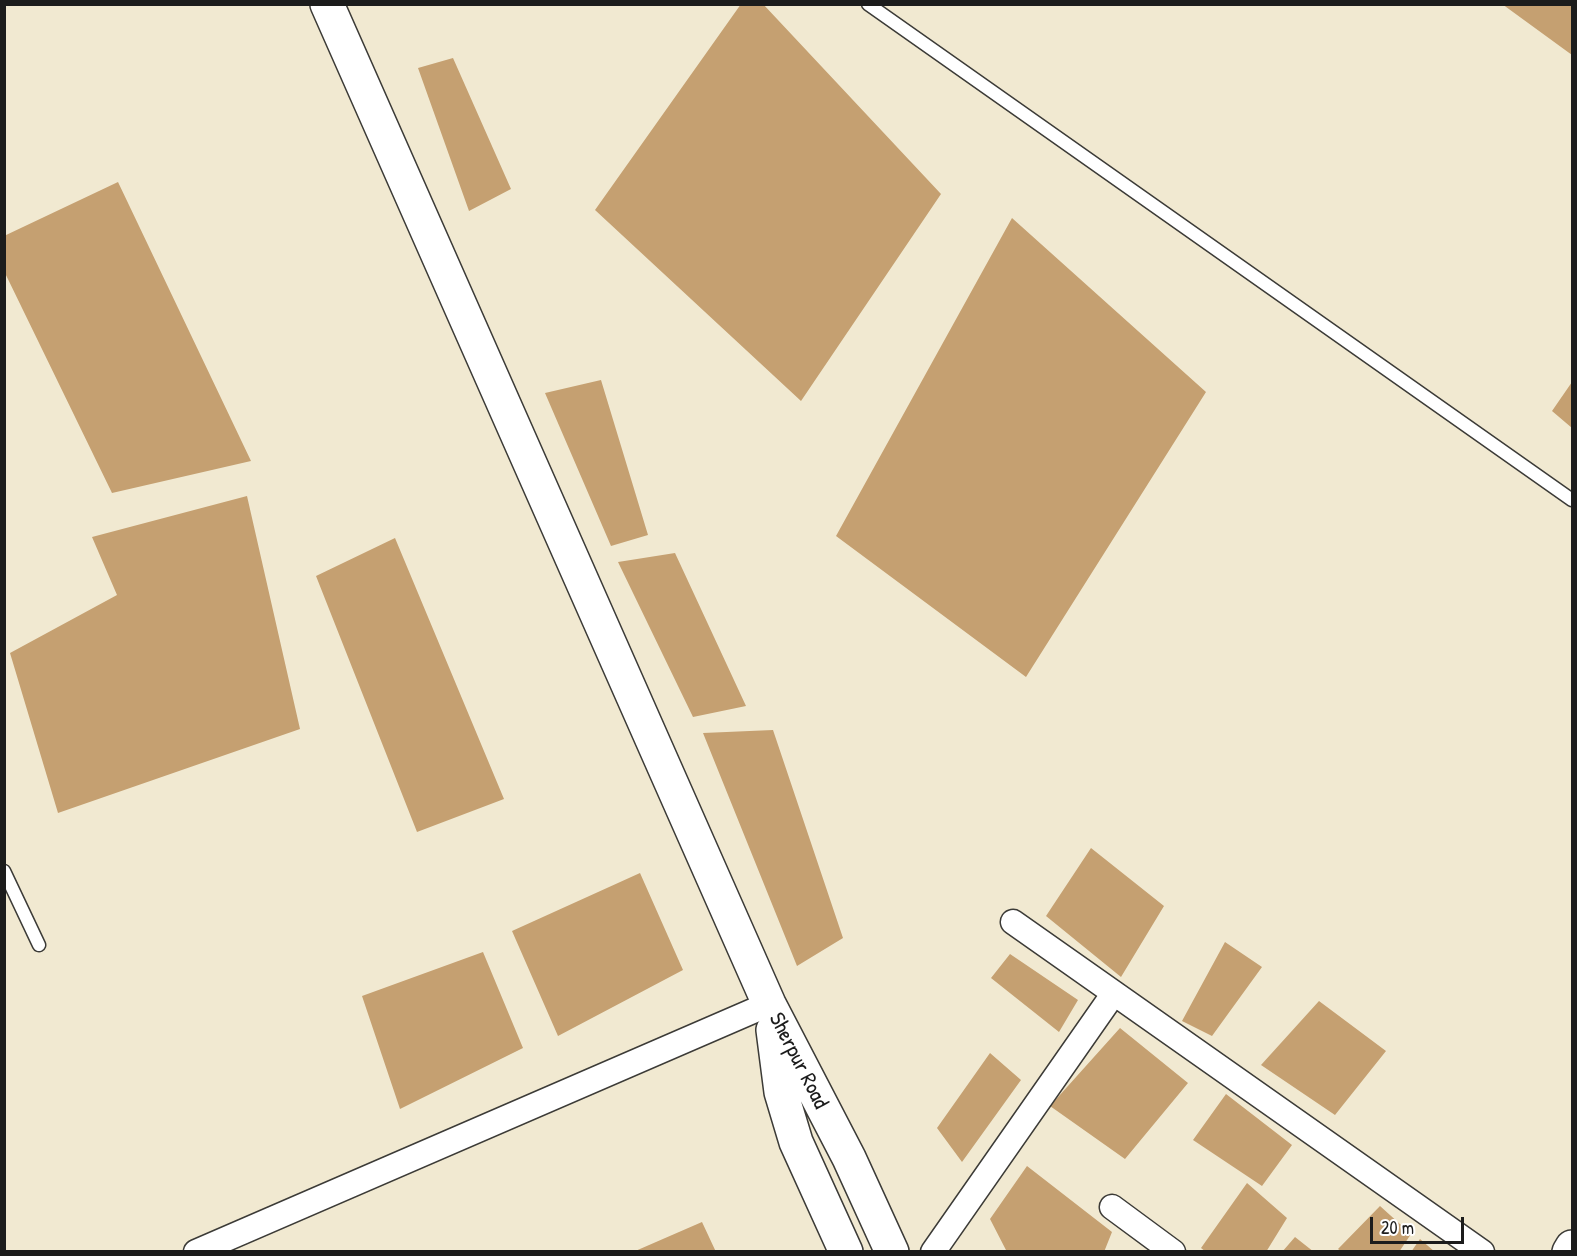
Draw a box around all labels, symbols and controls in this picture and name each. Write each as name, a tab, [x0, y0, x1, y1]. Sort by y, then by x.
street label: Sherpur Road	[763, 1009, 833, 1113]
scale bar	[1373, 1205, 1468, 1243]
text: 20 m	[1381, 1215, 1414, 1240]

